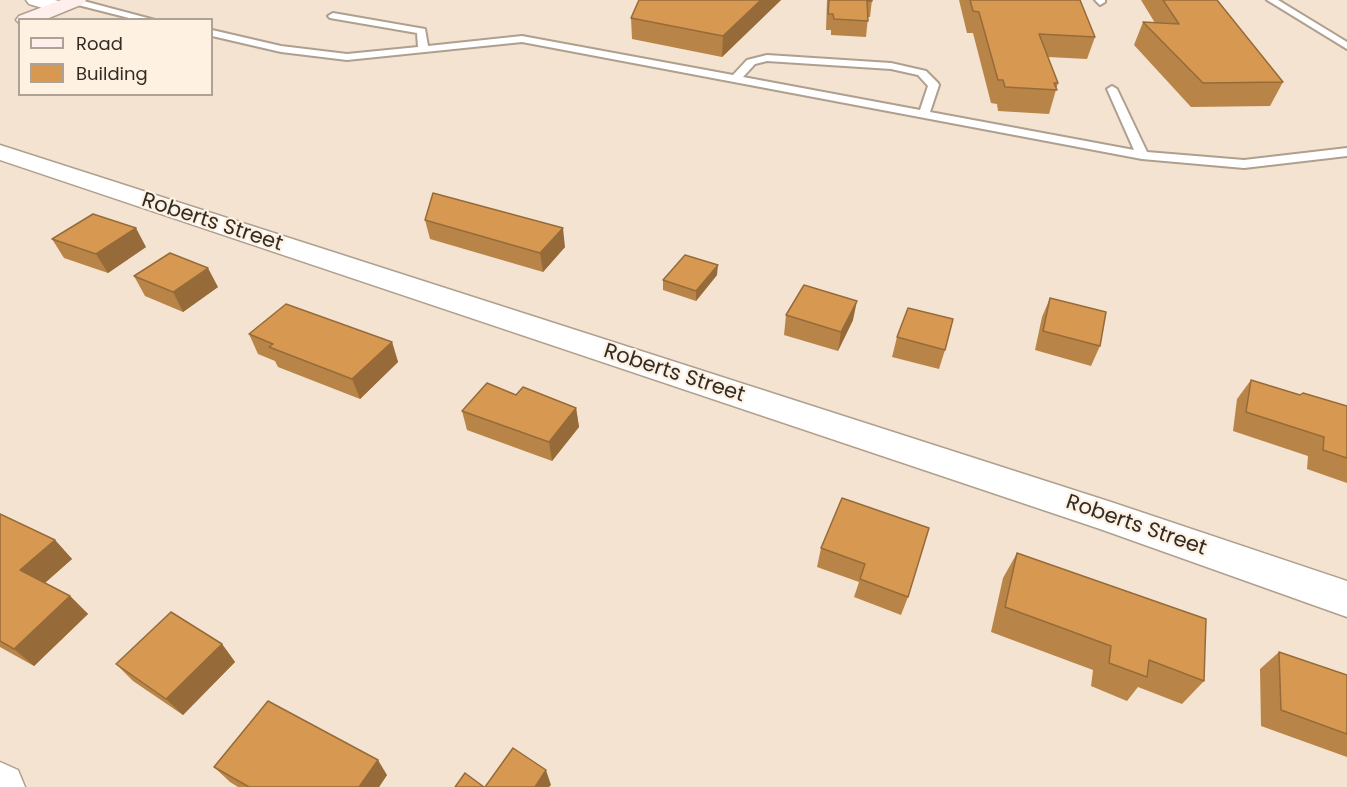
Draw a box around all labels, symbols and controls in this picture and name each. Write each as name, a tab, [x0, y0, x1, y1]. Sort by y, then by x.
legend	[18, 18, 213, 96]
text: Road	[76, 31, 123, 56]
text: Building	[76, 61, 148, 86]
street label: Roberts Street	[138, 188, 286, 258]
street label: Roberts Street	[600, 339, 748, 409]
street label: Roberts Street	[1062, 490, 1210, 562]

